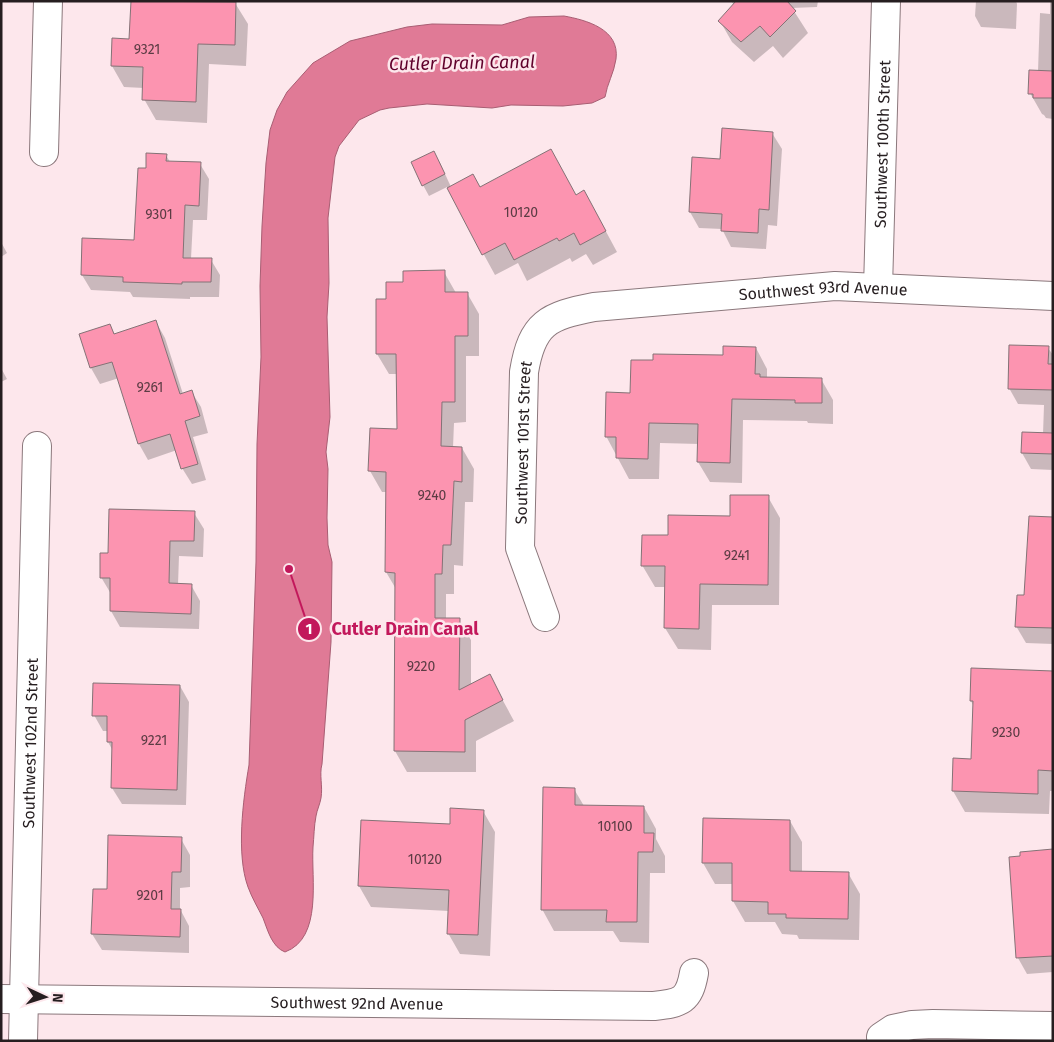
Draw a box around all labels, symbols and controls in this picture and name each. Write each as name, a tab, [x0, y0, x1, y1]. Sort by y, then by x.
house number: 9321	[134, 41, 160, 58]
water label: Cutler Drain Canal	[389, 51, 535, 75]
street label: Southwest 100th Street	[871, 60, 894, 228]
house number: 10120	[504, 204, 538, 221]
house number: 9301	[145, 206, 173, 223]
street label: Southwest 93rd Avenue	[738, 277, 908, 304]
street label: Southwest 101st Street	[512, 359, 536, 524]
house number: 9261	[137, 379, 163, 396]
house number: 9240	[418, 487, 447, 504]
house number: 9241	[724, 547, 750, 564]
callout: Cutler Drain Canal	[297, 612, 489, 645]
text: Cutler Drain Canal	[331, 618, 479, 640]
text: 1	[306, 620, 312, 638]
street label: Southwest 102nd Street	[19, 657, 42, 829]
house number: 9220	[407, 658, 436, 675]
house number: 9230	[992, 724, 1021, 741]
house number: 9221	[141, 732, 167, 749]
house number: 10100	[597, 818, 633, 835]
house number: 10120	[408, 851, 442, 868]
house number: 9201	[136, 887, 164, 904]
north arrow	[20, 972, 70, 1022]
text: N	[49, 993, 66, 1003]
street label: Southwest 92nd Avenue	[271, 993, 443, 1014]

